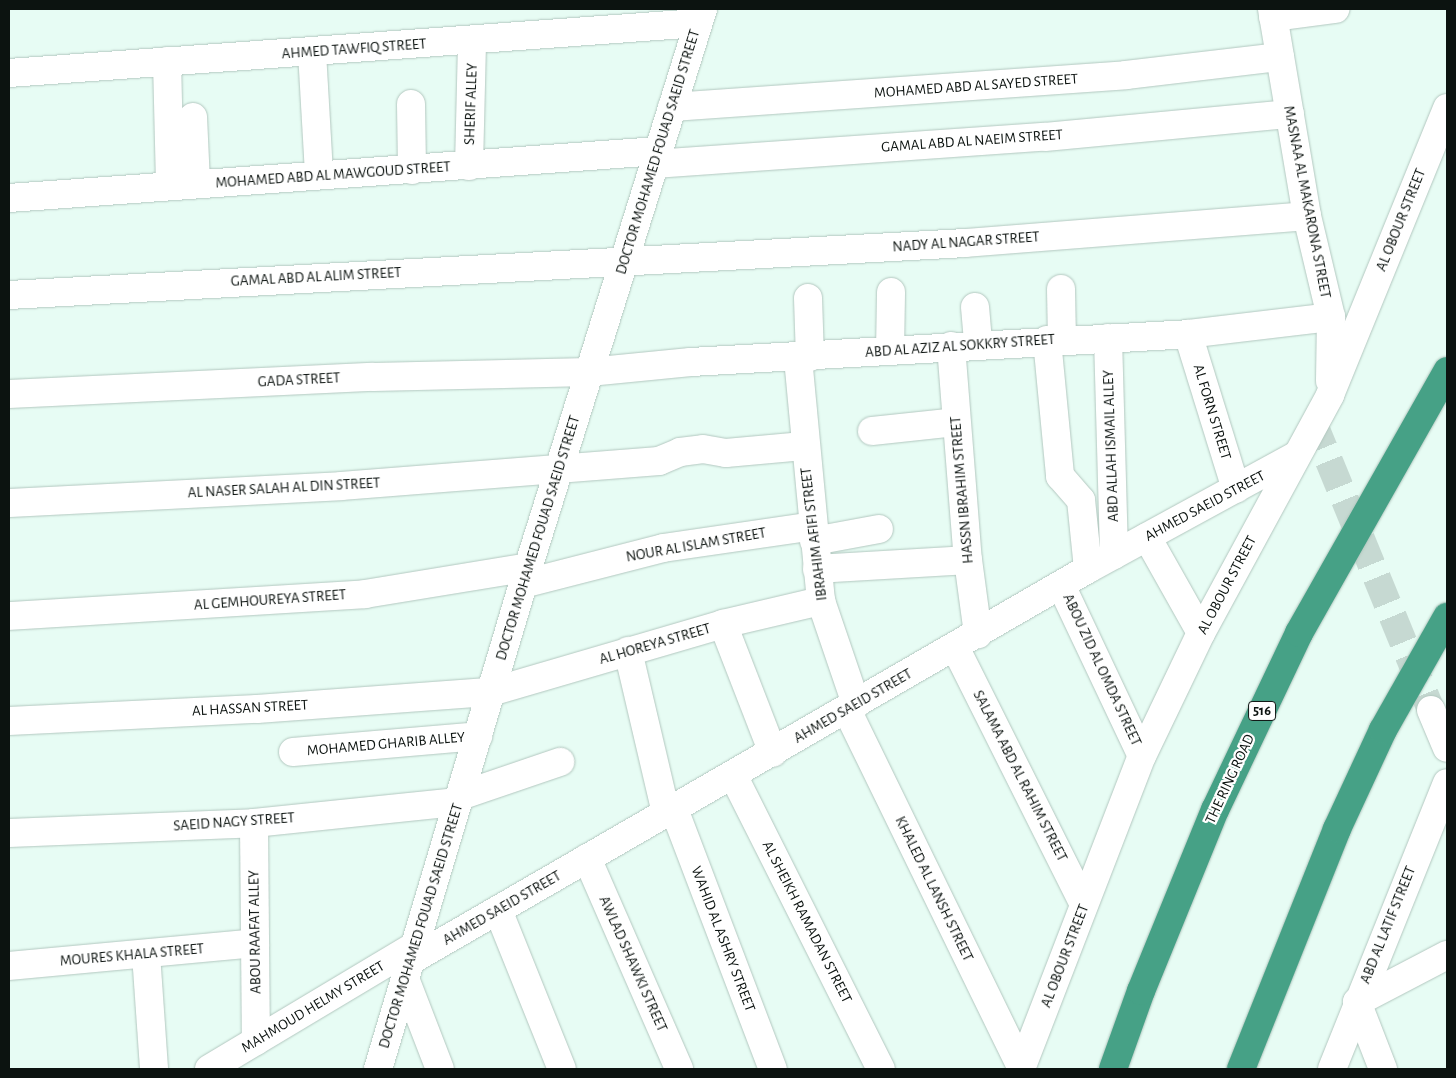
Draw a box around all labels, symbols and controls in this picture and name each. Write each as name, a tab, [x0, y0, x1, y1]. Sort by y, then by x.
street label: DOCTOR MOHAMED FOUAD SAEID STREET	[612, 27, 704, 277]
street label: AHMED TAWFIQ STREET	[281, 35, 427, 63]
street label: SHERIF ALLEY	[461, 63, 481, 145]
street label: MOHAMED ABD AL SAYED STREET	[873, 70, 1079, 102]
street label: MASNAA AL MAKARONA STREET	[1279, 104, 1335, 300]
street label: GAMAL ABD AL NAEIM STREET	[881, 126, 1063, 156]
street label: MOHAMED ABD AL MAWGOUD STREET	[215, 158, 451, 192]
street label: AL OBOUR STREET	[1372, 166, 1430, 274]
street label: NADY AL NAGAR STREET	[892, 228, 1040, 256]
street label: GAMAL ABD AL ALIM STREET	[230, 264, 402, 290]
street label: ABD AL AZIZ AL SOKKRY STREET	[864, 330, 1056, 362]
street label: AL FORN STREET	[1189, 362, 1235, 462]
street label: GADA STREET	[257, 369, 341, 391]
street label: ABD ALLAH ISMAIL ALLEY	[1099, 370, 1123, 522]
street label: DOCTOR MOHAMED FOUAD SAEID STREET	[492, 413, 584, 663]
street label: HASSN IBRAHIM STREET	[947, 416, 977, 564]
street label: IBRAHIM AFIFI STREET	[797, 466, 831, 602]
street label: AHMED SAEID STREET	[1142, 467, 1268, 545]
street label: AL NASER SALAH AL DIN STREET	[187, 474, 381, 502]
street label: NOUR AL ISLAM STREET	[625, 524, 767, 566]
street label: AL OBOUR STREET	[1193, 533, 1261, 637]
street label: AL GEMHOUREYA STREET	[193, 586, 347, 614]
street label: ABOU ZID AL OMDA STREET	[1059, 591, 1145, 749]
street label: AL HOREYA STREET	[597, 619, 713, 669]
street label: AHMED SAEID STREET	[791, 665, 915, 747]
street label: SALAMA ABD AL RAHIM STREET	[969, 687, 1071, 865]
street label: AL HASSAN STREET	[192, 696, 308, 720]
road number: 516	[1247, 699, 1277, 722]
street label: MOHAMED GHARIB ALLEY	[306, 728, 466, 760]
street label: THE RING ROAD	[1201, 731, 1259, 827]
street label: DOCTOR MOHAMED FOUAD SAEID STREET	[375, 801, 467, 1051]
street label: SAEID NAGY STREET	[173, 809, 295, 835]
street label: KHALED AL LANSH STREET	[891, 813, 977, 965]
street label: AL SHEIKH RAMADAN STREET	[758, 838, 856, 1006]
street label: WAHID AL ASHRY STREET	[687, 864, 759, 1014]
street label: ABD AL LATIF STREET	[1356, 864, 1420, 986]
street label: AHMED SAEID STREET	[440, 867, 564, 949]
street label: ABOU RAAFAT ALLEY	[245, 870, 265, 994]
street label: AWLAD SHAWKI STREET	[595, 893, 671, 1035]
street label: AL OBOUR STREET	[1037, 902, 1093, 1010]
street label: MOURES KHALA STREET	[59, 940, 205, 970]
street label: MAHMOUD HELMY STREET	[238, 957, 388, 1057]

